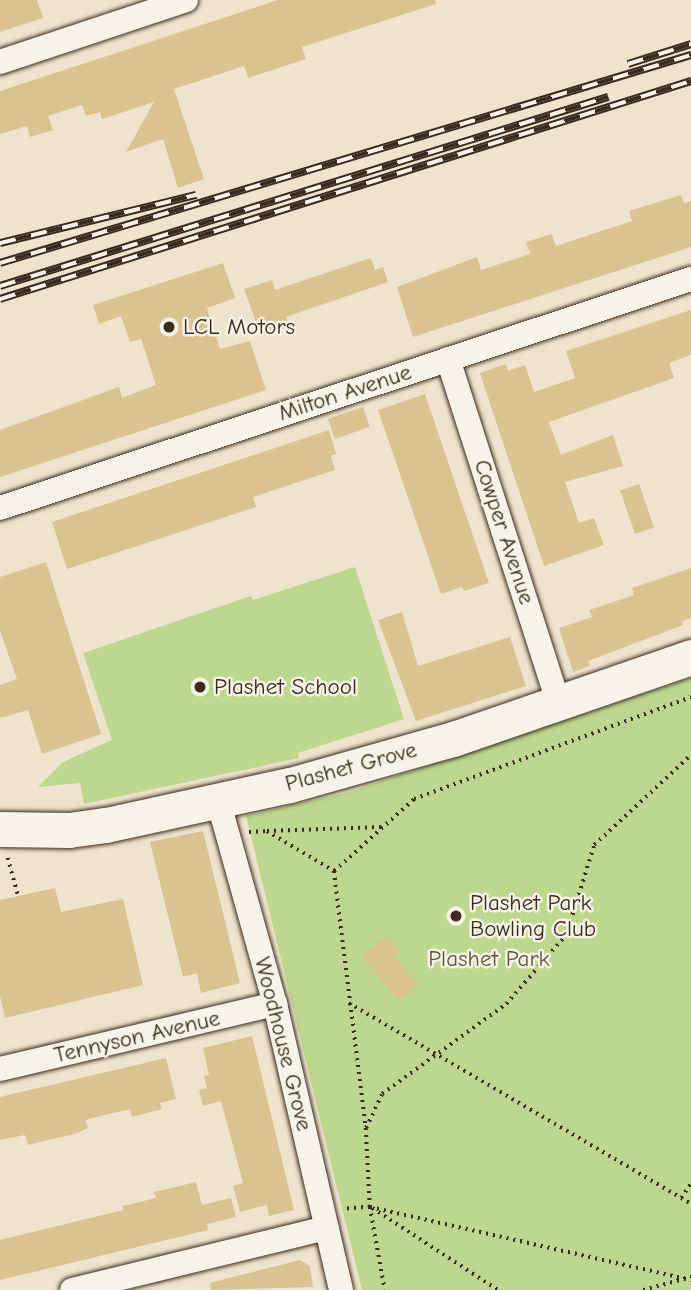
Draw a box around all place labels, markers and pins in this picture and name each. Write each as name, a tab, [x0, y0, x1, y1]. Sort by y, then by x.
place label: LCL Motors	[183, 313, 295, 341]
marker: LCL Motors	[161, 319, 177, 335]
place label: Plashet School	[214, 673, 357, 701]
marker: Plashet School	[192, 679, 208, 695]
place label: Plashet Park Bowling Club	[470, 889, 596, 943]
marker: Plashet Park Bowling Club	[448, 908, 464, 924]

